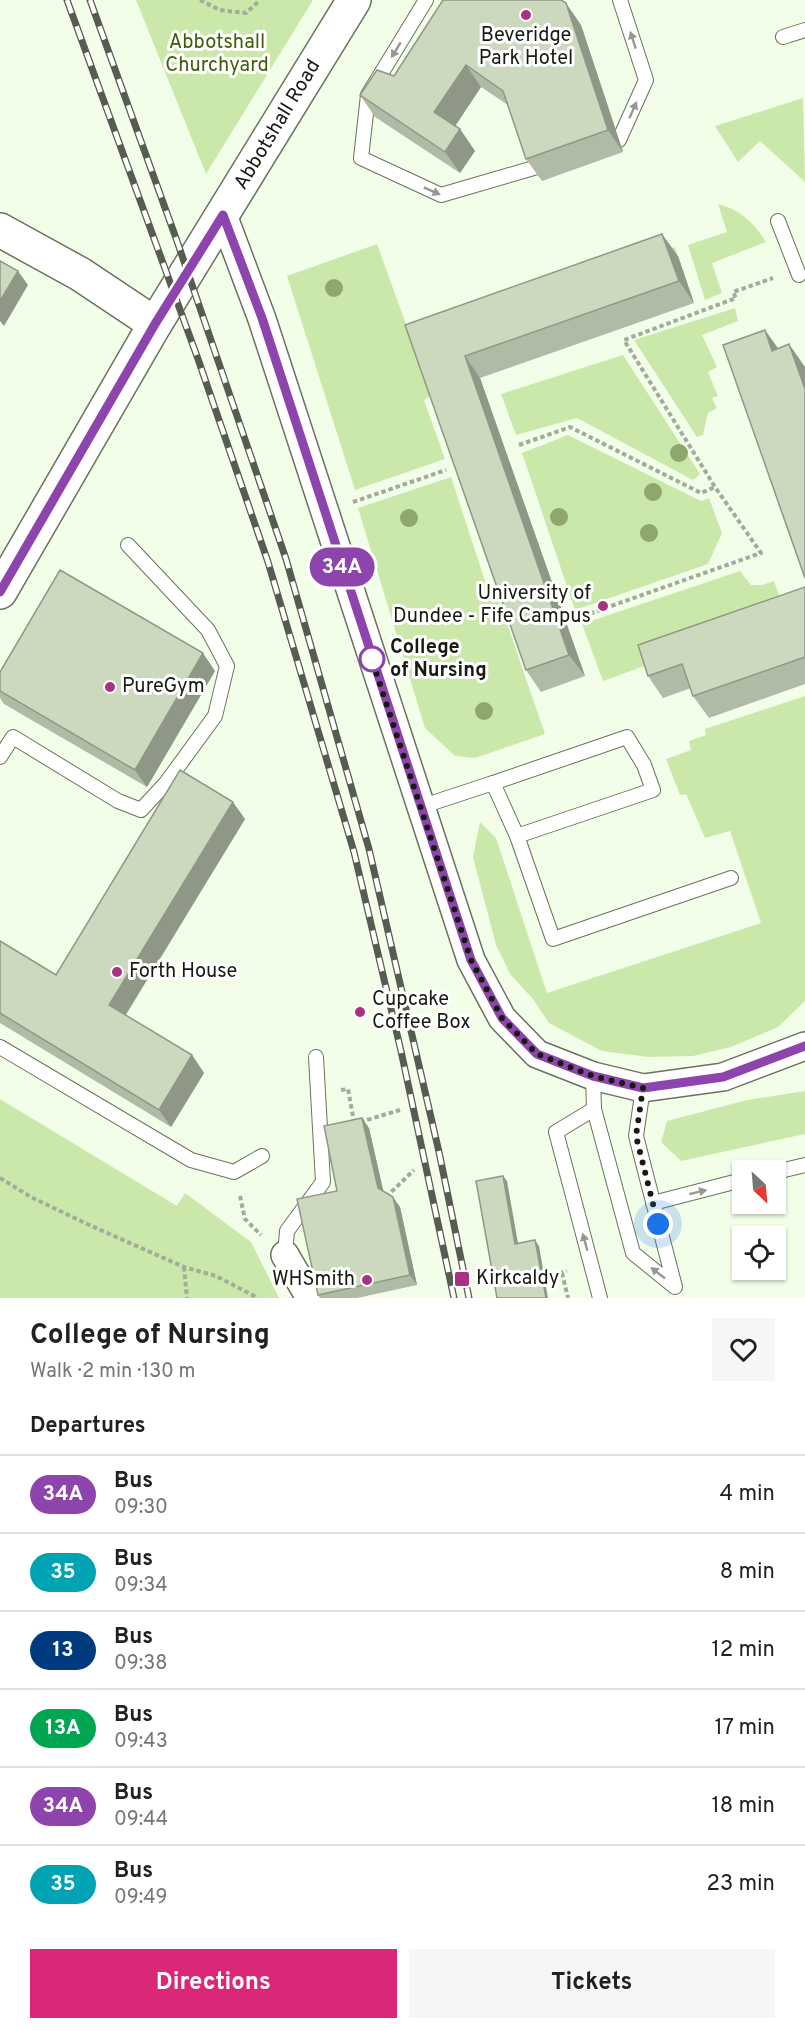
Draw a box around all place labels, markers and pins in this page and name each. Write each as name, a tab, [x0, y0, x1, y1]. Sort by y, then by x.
marker: Beveridge Park Hotel	[519, 8, 533, 22]
place label: Beveridge Park Hotel	[479, 23, 573, 72]
place label: University of Dundee - Fife Campus	[393, 581, 591, 630]
marker: University of Dundee - Fife Campus	[596, 599, 610, 613]
place label: College of Nursing	[390, 635, 487, 684]
marker: College of Nursing	[359, 646, 385, 672]
place label: PureGym	[122, 674, 205, 700]
marker: PureGym	[103, 680, 117, 694]
place label: Forth House	[129, 959, 237, 985]
marker: Forth House	[110, 965, 124, 979]
place label: Cupcake Coffee Box	[372, 987, 471, 1036]
marker: Cupcake Coffee Box	[353, 1005, 367, 1019]
place label: Kirkcaldy	[476, 1266, 559, 1292]
place label: WHSmith	[272, 1267, 355, 1293]
marker: Kirkcaldy	[453, 1270, 471, 1288]
marker: WHSmith	[360, 1273, 374, 1287]

